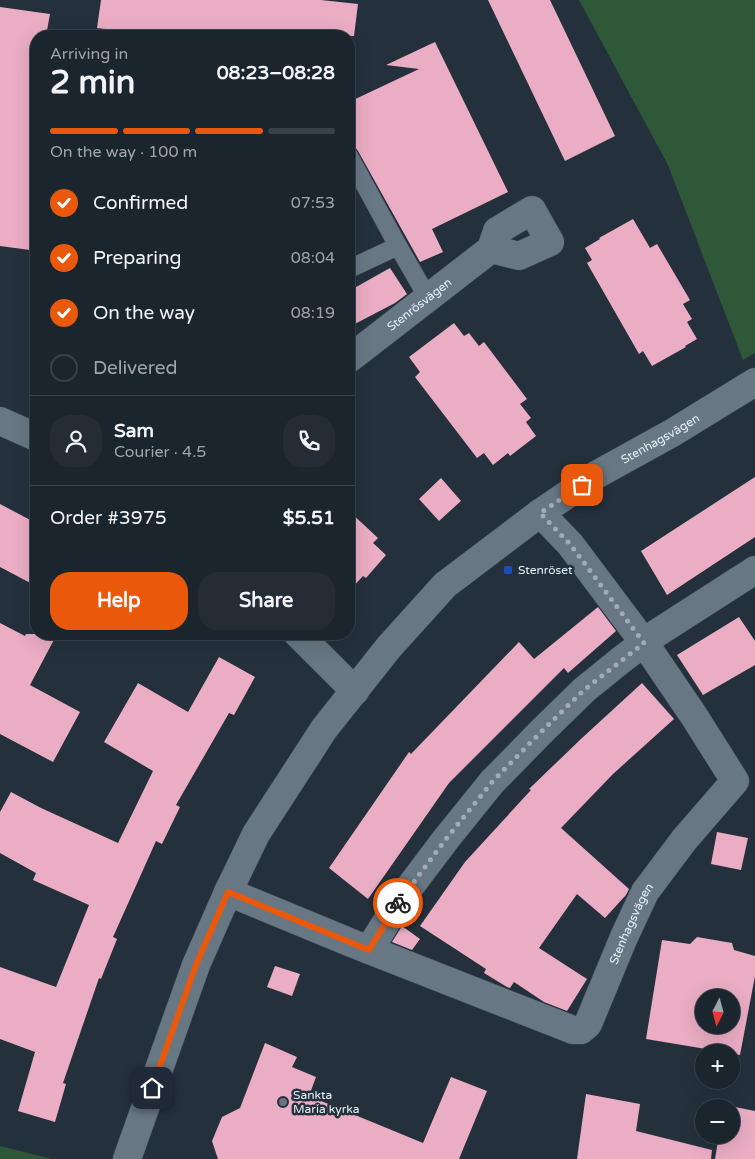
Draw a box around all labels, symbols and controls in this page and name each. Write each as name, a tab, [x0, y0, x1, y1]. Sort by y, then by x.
text: Arriving in	[50, 44, 128, 64]
text: 08:23–08:28	[217, 62, 335, 84]
text: 2 min	[50, 64, 135, 102]
text: On the way · 100 m	[50, 142, 197, 162]
icon: check	[50, 189, 78, 217]
text: Confirmed	[93, 192, 188, 214]
text: 07:53	[291, 193, 335, 213]
icon: check	[50, 244, 78, 272]
text: Preparing	[93, 247, 182, 269]
text: 08:04	[291, 248, 335, 268]
street label: Stenrösvägen	[384, 275, 454, 334]
icon: check	[50, 299, 78, 327]
text: On the way	[93, 302, 195, 324]
text: 08:19	[291, 303, 335, 323]
text: Delivered	[93, 357, 178, 379]
street label: Stenhagsvägen	[619, 411, 702, 467]
button: person	[50, 415, 102, 467]
button: phone	[283, 415, 335, 467]
text: Sam	[114, 420, 154, 442]
text: Courier · 4.5	[114, 442, 206, 462]
pin	[561, 464, 603, 506]
icon: bag	[568, 471, 596, 499]
text: Order #3975	[50, 507, 167, 529]
text: $5.51	[283, 507, 335, 529]
place label: Stenröset	[518, 563, 573, 577]
marker: Stenröset	[502, 564, 514, 576]
button: Help	[50, 572, 188, 630]
button: Share	[198, 572, 335, 630]
courier	[373, 878, 423, 928]
street label: Stenhagsvägen	[606, 880, 656, 966]
icon: bike	[384, 889, 412, 917]
north arrow	[695, 989, 740, 1034]
map controls	[695, 989, 740, 1144]
button: +	[695, 1044, 740, 1089]
pin	[131, 1067, 173, 1109]
icon: home	[138, 1074, 166, 1102]
place label: Sankta Maria kyrka	[293, 1088, 360, 1116]
marker: Sankta Maria kyrka	[277, 1096, 289, 1108]
button: −	[695, 1099, 740, 1144]

